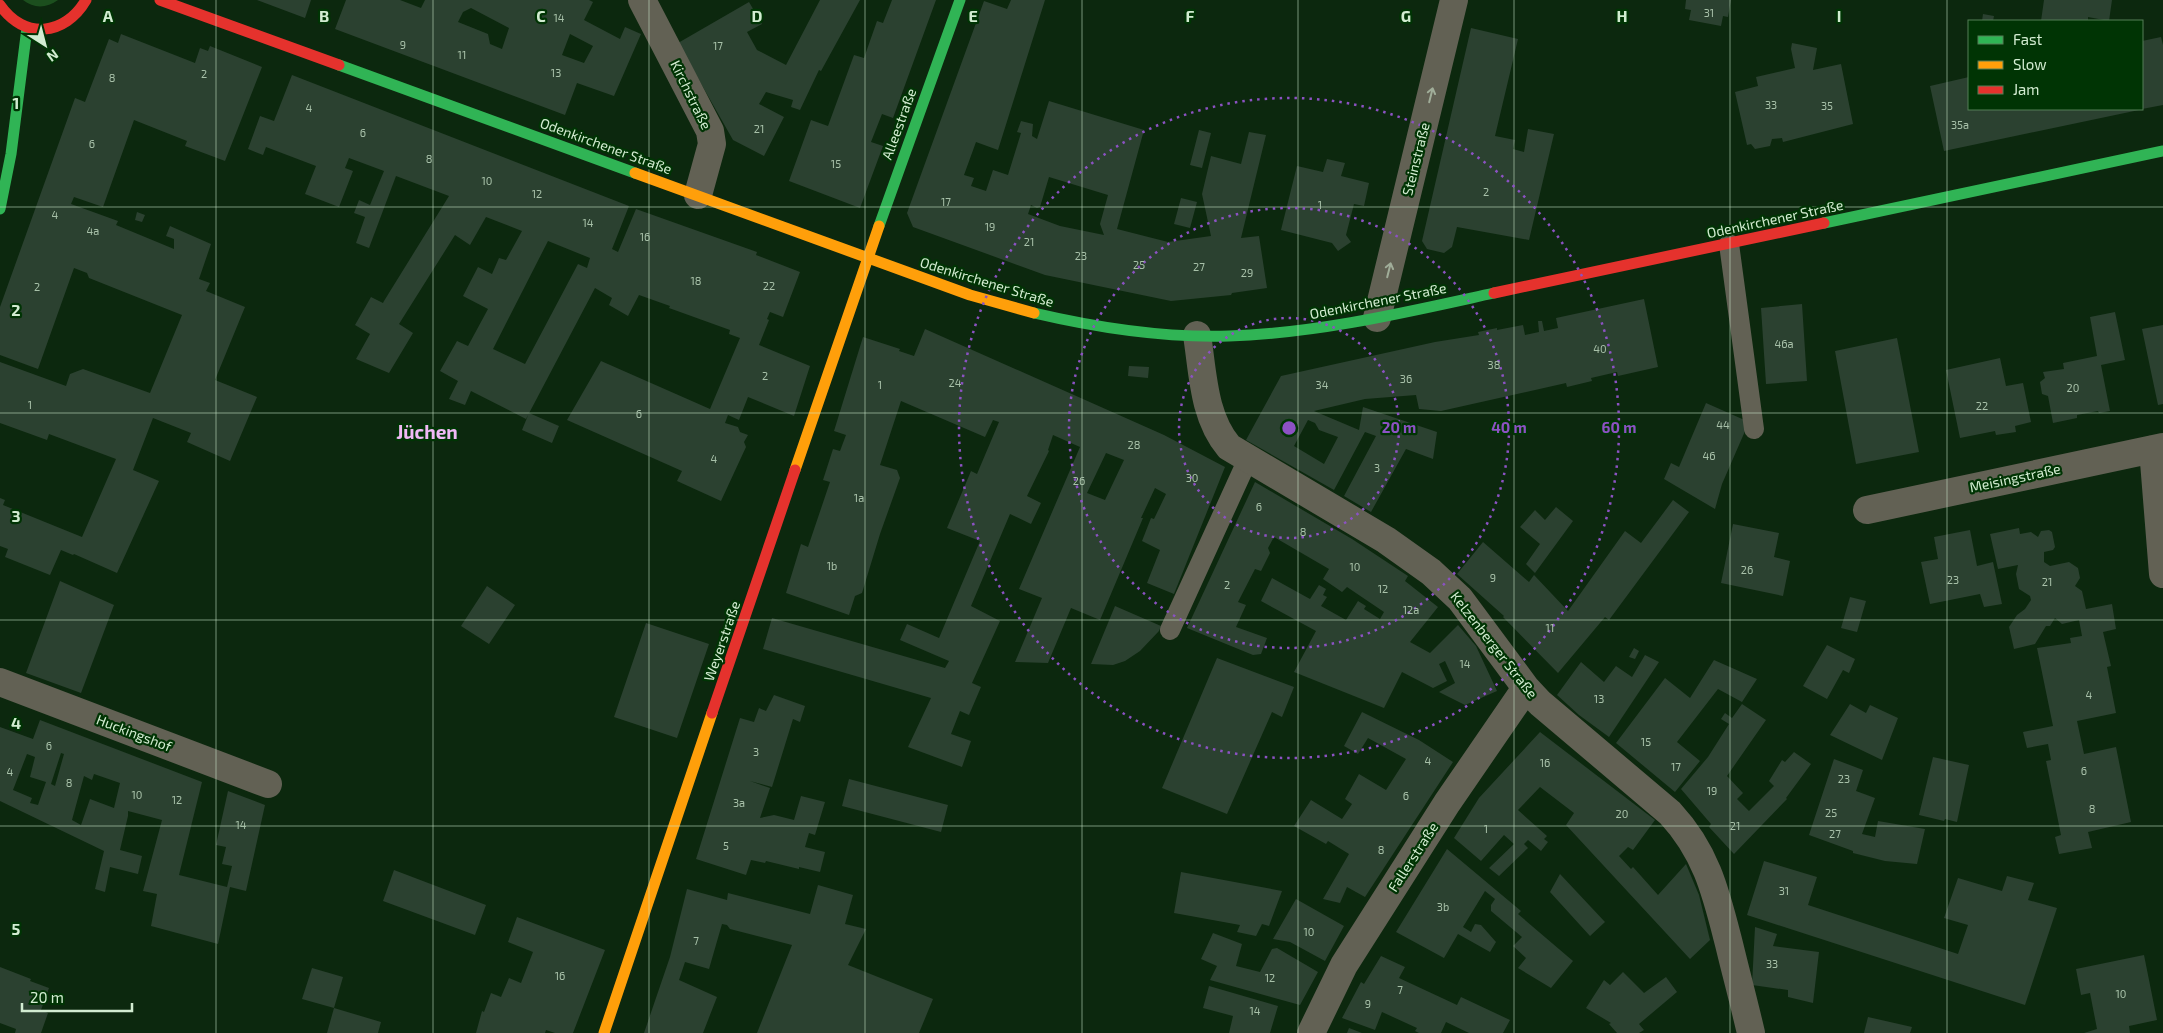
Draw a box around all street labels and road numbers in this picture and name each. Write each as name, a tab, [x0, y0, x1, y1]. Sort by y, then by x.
street label: Kirchstraße	[667, 57, 716, 132]
street label: Alleestraße	[878, 86, 919, 162]
street label: Odenkirchener Straße	[538, 114, 674, 177]
street label: Steinstraße	[1398, 120, 1433, 197]
street label: Odenkirchener Straße	[1705, 196, 1845, 241]
street label: Odenkirchener Straße	[918, 253, 1056, 310]
street label: Odenkirchener Straße	[1308, 279, 1448, 322]
street label: Meisingstraße	[1968, 460, 2062, 495]
street label: Kelzenberger Straße	[1447, 588, 1541, 701]
street label: Weyerstraße	[700, 599, 743, 683]
street label: Huckingshof	[94, 710, 175, 755]
street label: Fallerstraße	[1384, 819, 1441, 895]

